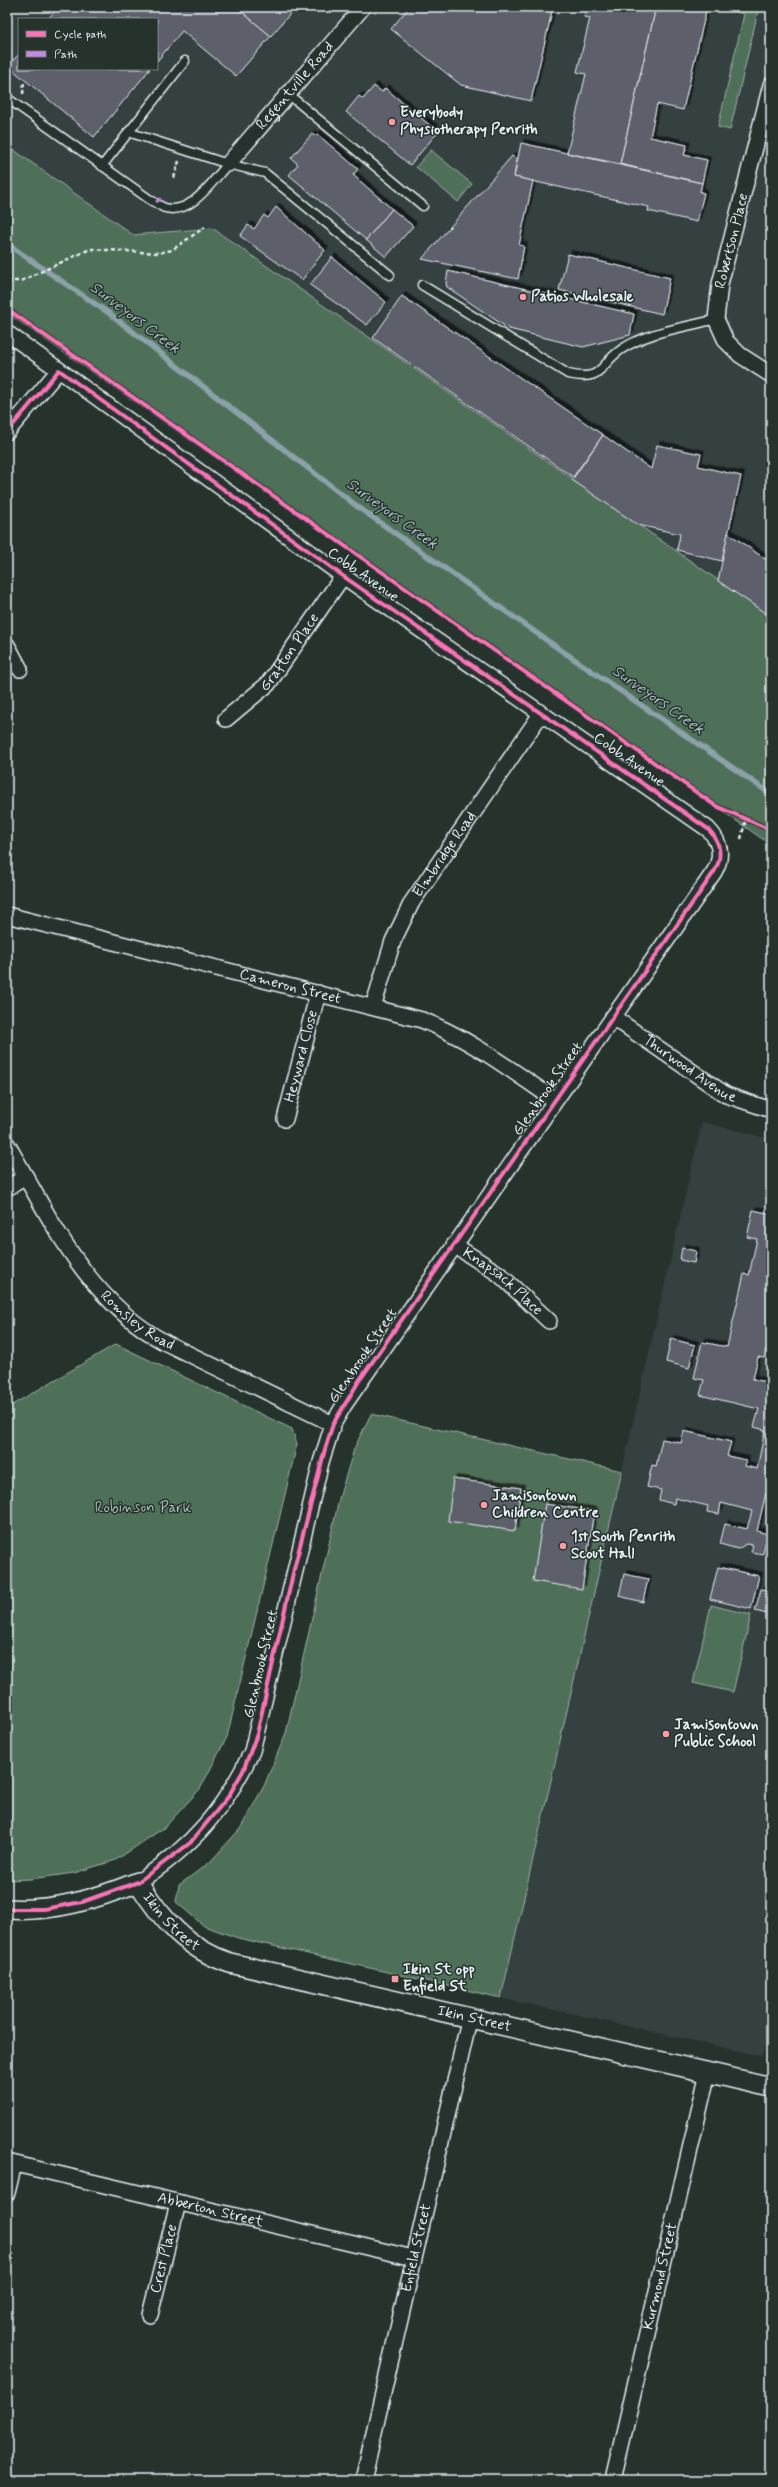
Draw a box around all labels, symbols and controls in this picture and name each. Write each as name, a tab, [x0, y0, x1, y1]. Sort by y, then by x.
legend	[18, 18, 158, 70]
text: Cycle path	[54, 27, 106, 43]
street label: Regentville Road	[252, 38, 339, 134]
text: Path	[54, 47, 77, 63]
place label: Everybody Physiotherapy Penrith	[400, 103, 538, 140]
marker: Everybody Physiotherapy Penrith	[387, 117, 397, 127]
street label: Robertson Place	[710, 191, 754, 291]
water label: Surveyors Creek	[86, 277, 185, 359]
place label: Patios Wholesale	[531, 287, 634, 307]
marker: Patios Wholesale	[518, 292, 528, 302]
water label: Surveyors Creek	[342, 474, 442, 554]
street label: Cobb Avenue	[323, 543, 403, 607]
street label: Grafton Place	[256, 609, 324, 696]
water label: Surveyors Creek	[608, 660, 708, 740]
street label: Cobb Avenue	[589, 728, 669, 792]
street label: Elmbridge Road	[408, 808, 481, 901]
street label: Cameron Street	[237, 964, 343, 1009]
street label: Heyward Close	[280, 1008, 323, 1104]
street label: Thurwood Avenue	[639, 1031, 739, 1108]
street label: Glenbrook Street	[508, 1038, 588, 1140]
street label: Knapsack Place	[459, 1243, 547, 1320]
street label: Romsley Road	[95, 1286, 178, 1355]
street label: Glenbrook Street	[324, 1304, 402, 1407]
place label: Jamisontown Children Centre	[492, 1486, 600, 1523]
park label: Robinson Park	[95, 1498, 192, 1518]
marker: Jamisontown Children Centre	[479, 1500, 489, 1510]
place label: 1st South Penrith Scout Hall	[571, 1527, 676, 1564]
marker: 1st South Penrith Scout Hall	[558, 1541, 568, 1551]
street label: Glenbrook Street	[239, 1608, 283, 1720]
place label: Jamisontown Public School	[674, 1715, 759, 1752]
marker: Jamisontown Public School	[661, 1729, 671, 1739]
street label: Ikin Street	[138, 1888, 203, 1956]
place label: Ikin St opp Enfield St	[403, 1960, 475, 1997]
marker: Ikin St opp Enfield St	[390, 1974, 400, 1984]
street label: Ikin Street	[435, 2001, 513, 2037]
street label: Abberton Street	[155, 2188, 266, 2232]
street label: Enfield Street	[397, 2202, 436, 2294]
street label: Kurmond Street	[638, 2221, 683, 2332]
street label: Crest Place	[146, 2222, 182, 2296]

